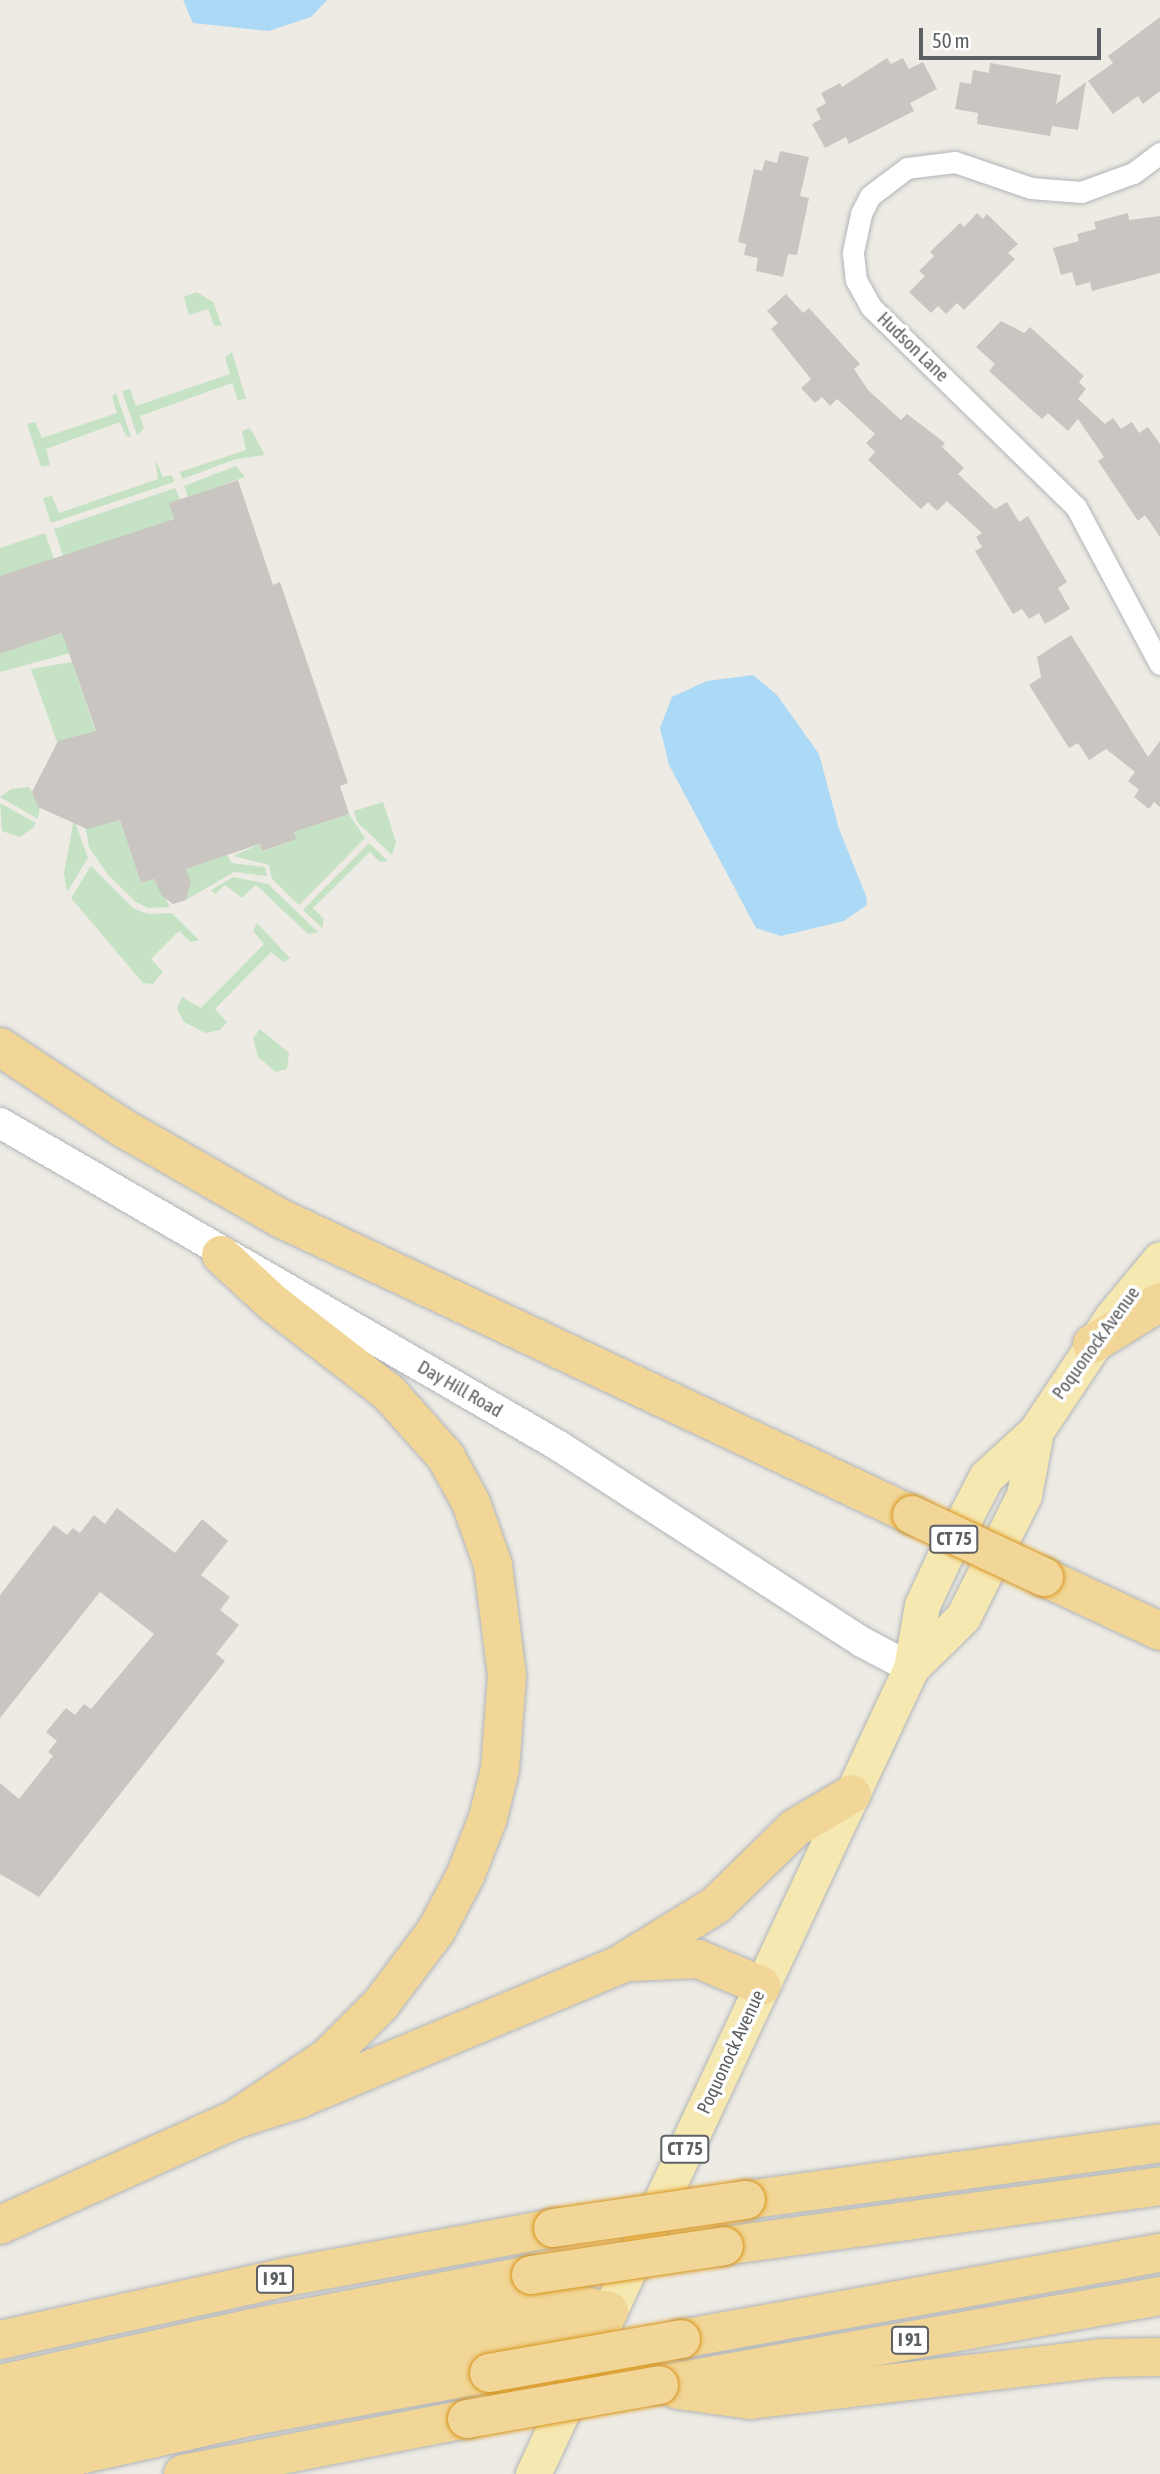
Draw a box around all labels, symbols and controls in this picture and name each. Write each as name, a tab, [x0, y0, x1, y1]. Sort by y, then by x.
scale bar	[922, 14, 1104, 58]
text: 50 m	[932, 28, 970, 52]
street label: Hudson Lane	[872, 307, 954, 387]
street label: Poquonock Avenue	[1047, 1282, 1145, 1404]
street label: Day Hill Road	[413, 1356, 507, 1422]
road number: CT 75	[928, 1524, 980, 1554]
street label: Poquonock Avenue	[692, 1987, 770, 2117]
road number: CT 75	[659, 2134, 711, 2164]
road number: I 91	[256, 2264, 294, 2294]
road number: I 91	[891, 2326, 929, 2354]

